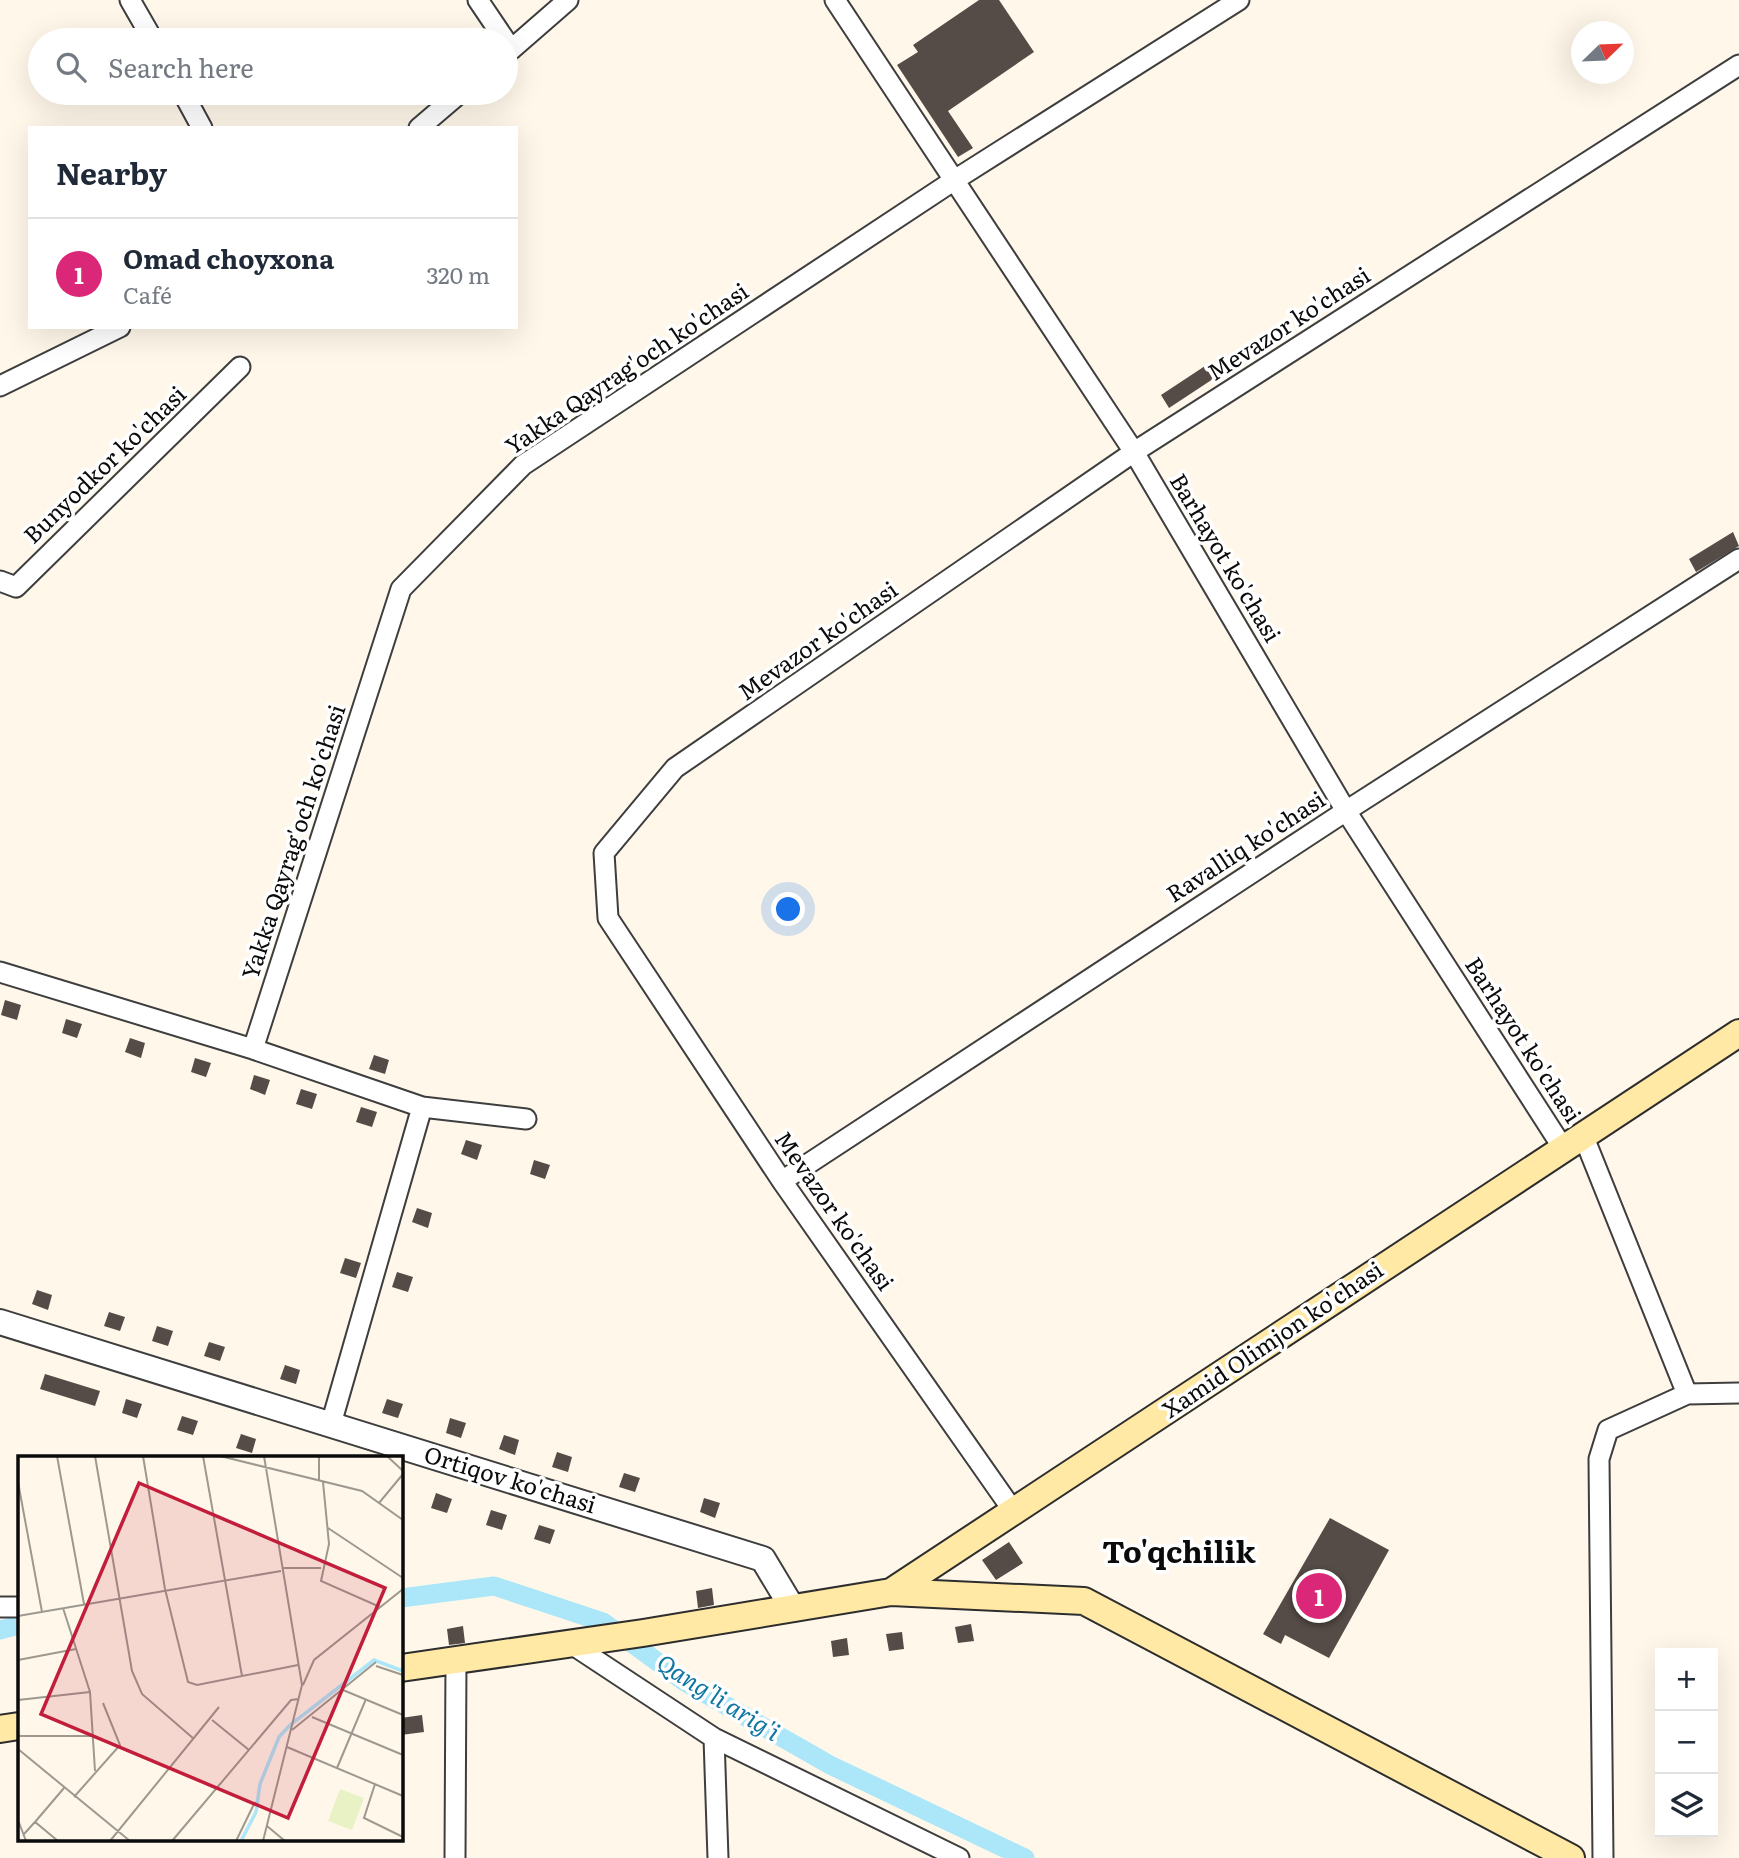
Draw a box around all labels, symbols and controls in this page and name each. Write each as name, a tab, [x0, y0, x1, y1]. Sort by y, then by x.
north arrow	[1571, 21, 1634, 84]
search box	[28, 28, 518, 105]
text: Search here	[108, 47, 254, 86]
icon: search	[52, 48, 90, 86]
text: Nearby	[56, 150, 167, 194]
text: Omad choyxona	[123, 238, 334, 277]
text: 1	[74, 257, 84, 291]
text: 320 m	[426, 257, 490, 291]
street label: Mevazor ko'chasi	[1200, 257, 1376, 388]
street label: Yakka Qayrag'och ko'chasi	[497, 273, 755, 462]
text: Café	[123, 277, 172, 311]
street label: Bunyodkor ko'chasi	[15, 377, 193, 550]
street label: Barhayot ko'chasi	[1163, 466, 1291, 648]
street label: Mevazor ko'chasi	[730, 571, 904, 707]
street label: Yakka Qayrag'och ko'chasi	[232, 699, 353, 983]
street label: Ravalliq ko'chasi	[1159, 781, 1331, 909]
your location	[771, 892, 805, 926]
street label: Barhayot ko'chasi	[1458, 949, 1591, 1129]
street label: Mevazor ko'chasi	[768, 1123, 904, 1297]
street label: Xamid Olimjon ko'chasi	[1155, 1251, 1389, 1425]
street label: Ortiqov ko'chasi	[420, 1436, 601, 1521]
inset map	[18, 1456, 402, 1840]
district label: To'qchilik	[1102, 1528, 1257, 1572]
pin: 1	[1296, 1570, 1342, 1622]
water label: Qang'li arig'i	[651, 1644, 788, 1748]
map controls	[1655, 1648, 1718, 1837]
button: +	[1655, 1648, 1718, 1711]
button: −	[1655, 1711, 1718, 1774]
button: layers	[1655, 1774, 1718, 1837]

